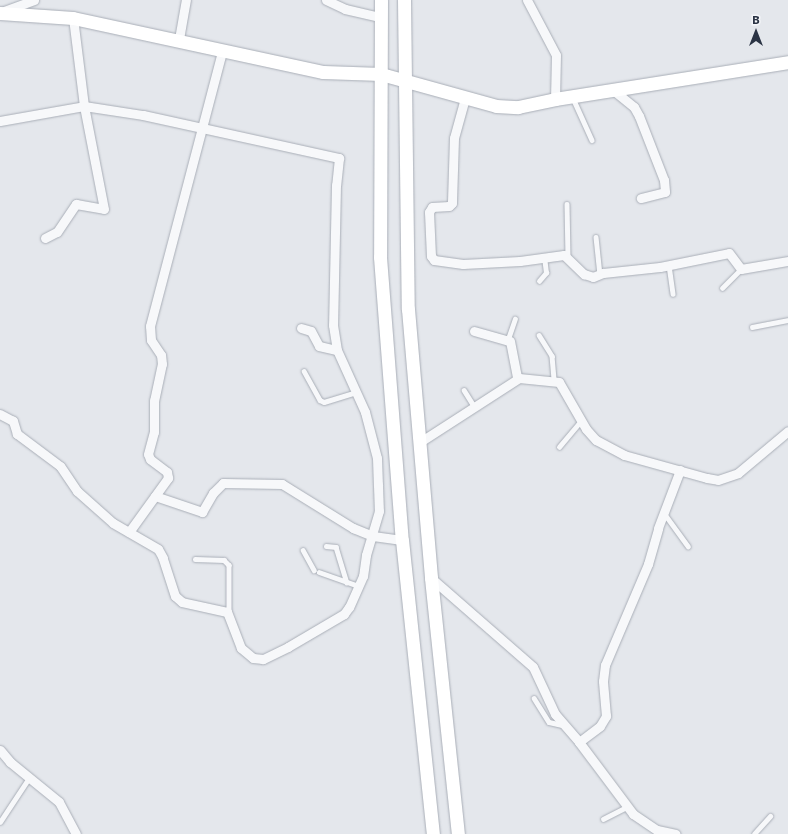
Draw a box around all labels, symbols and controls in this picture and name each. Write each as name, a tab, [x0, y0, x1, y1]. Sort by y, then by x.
north arrow	[736, 12, 776, 52]
text: B	[752, 13, 760, 26]

